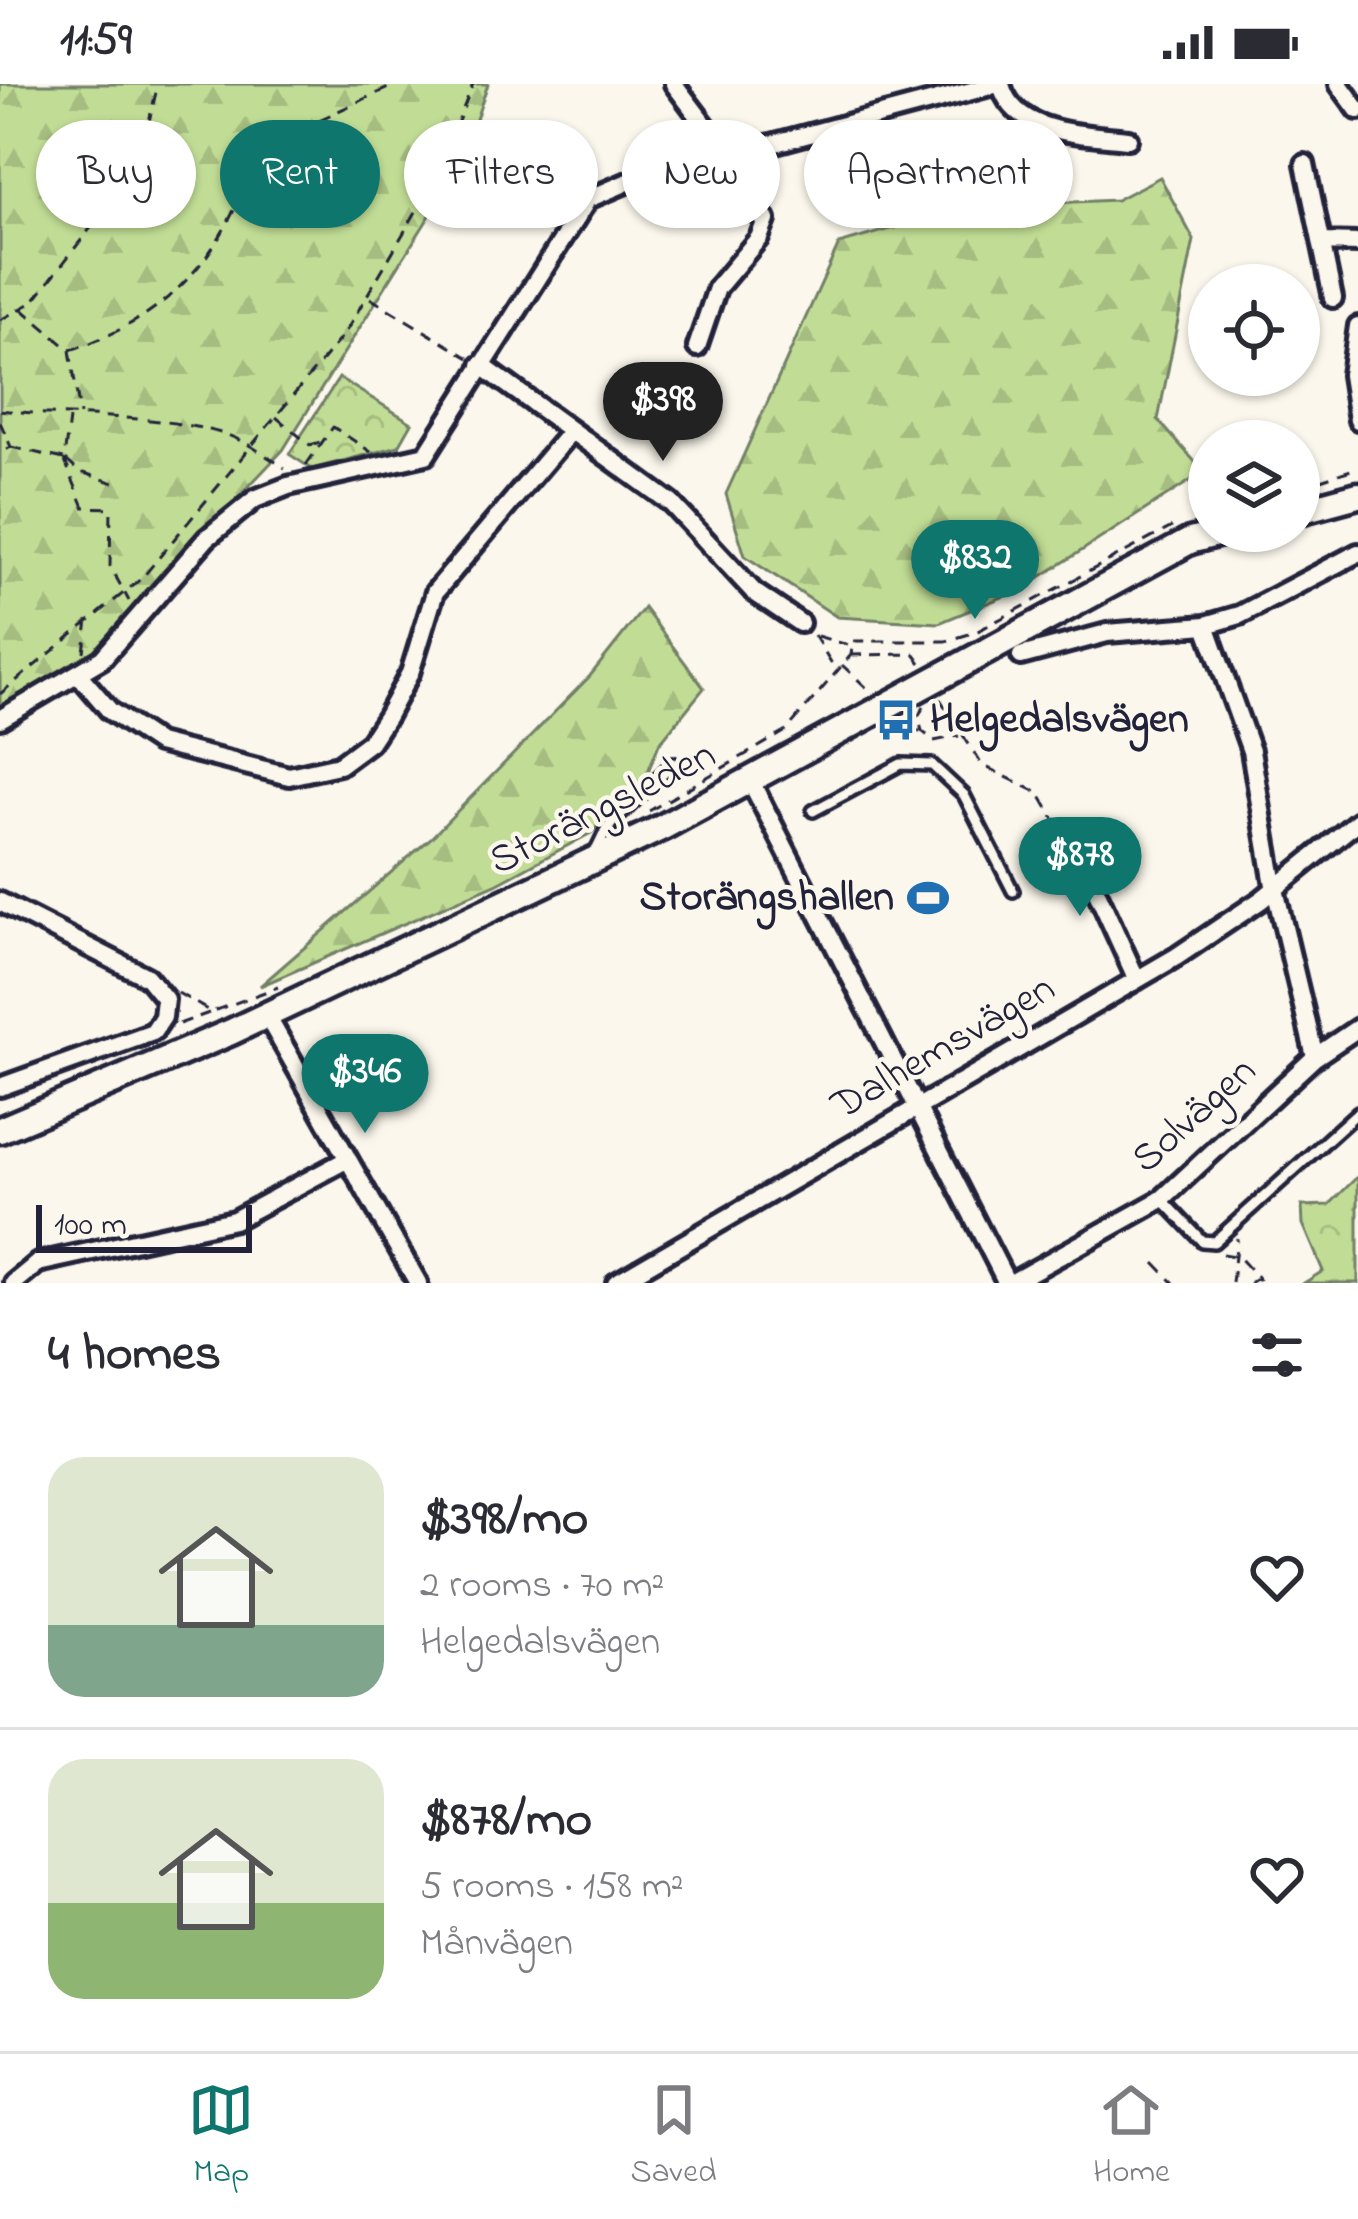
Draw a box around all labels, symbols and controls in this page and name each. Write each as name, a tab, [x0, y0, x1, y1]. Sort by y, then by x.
text: 11:59	[60, 9, 132, 75]
chip: Buy	[36, 120, 196, 228]
chip: Rent	[220, 120, 380, 228]
chip: Filters	[404, 120, 598, 228]
chip: New	[622, 120, 780, 228]
chip: Apartment	[804, 120, 1073, 228]
map controls	[1188, 264, 1320, 552]
button: locate	[1188, 264, 1320, 396]
pin: $398	[592, 362, 734, 464]
text: $398	[630, 372, 696, 429]
button: layers	[1188, 420, 1320, 552]
pin: $832	[904, 520, 1046, 622]
text: $832	[938, 530, 1012, 587]
place label: Helgedalsvägen	[930, 690, 1189, 752]
bus stop icon: Helgedalsvägen	[873, 697, 919, 743]
street label: Storängsleden	[479, 726, 727, 892]
pin: $878	[1009, 817, 1151, 919]
text: $878	[1046, 827, 1114, 884]
place label: Storängshallen	[640, 868, 894, 930]
sports icon: Storängshallen	[905, 875, 951, 921]
street label: Dalhemsvägen	[820, 959, 1067, 1137]
pin: $346	[294, 1034, 436, 1136]
street label: Solvägen	[1119, 1043, 1271, 1189]
text: $346	[329, 1044, 401, 1101]
scale bar	[36, 1199, 252, 1252]
text: 100 m	[54, 1202, 127, 1250]
text: 4 homes	[48, 1318, 221, 1393]
icon: filters	[1244, 1322, 1310, 1388]
text: $398/mo	[420, 1483, 588, 1558]
icon: home	[144, 1505, 288, 1649]
icon: heart	[1244, 1544, 1310, 1610]
text: 2 rooms · 70 m²	[420, 1558, 664, 1615]
text: Helgedalsvägen	[420, 1615, 660, 1672]
text: $878/mo	[420, 1784, 592, 1859]
icon: home	[144, 1807, 288, 1951]
icon: heart	[1244, 1846, 1310, 1912]
text: 5 rooms · 158 m²	[420, 1859, 684, 1916]
text: Månvägen	[420, 1916, 573, 1973]
tab: Map	[188, 2077, 254, 2197]
tab: Saved	[631, 2077, 717, 2197]
tab: Home	[1093, 2077, 1170, 2197]

